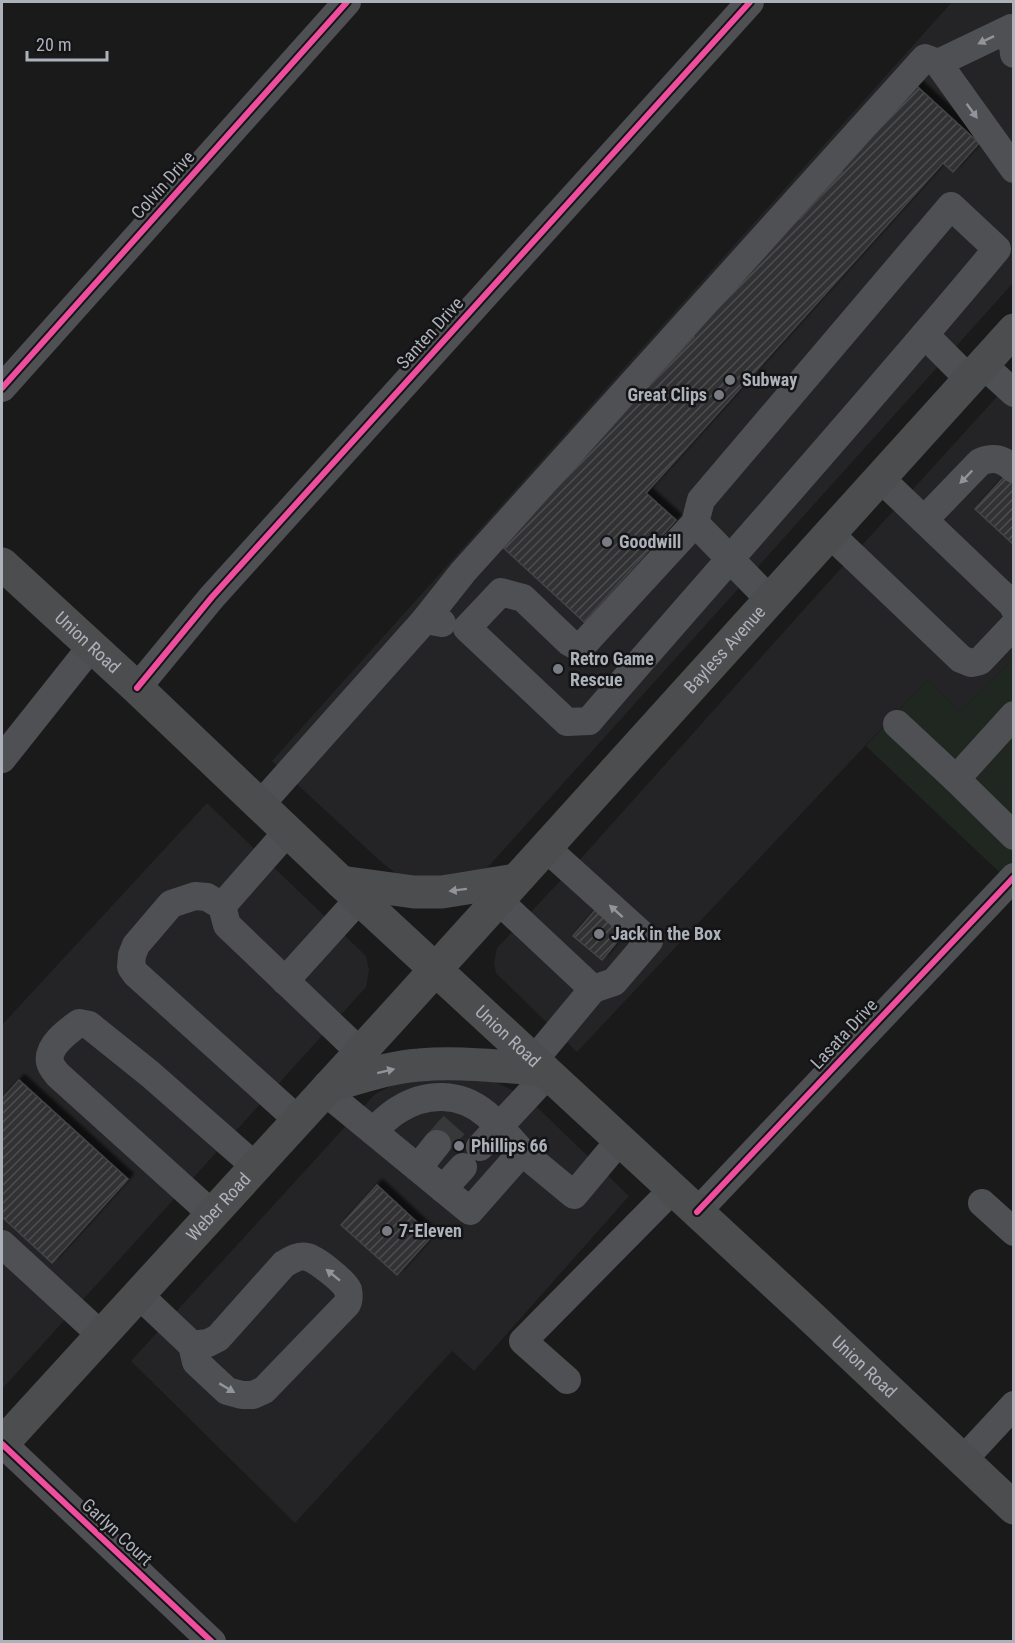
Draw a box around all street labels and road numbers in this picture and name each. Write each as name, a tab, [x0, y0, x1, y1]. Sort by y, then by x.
street label: Colvin Drive	[127, 146, 199, 223]
street label: Santen Drive	[392, 292, 467, 373]
street label: Bayless Avenue	[679, 601, 769, 697]
street label: Union Road	[51, 607, 125, 677]
street label: Lasata Drive	[806, 994, 881, 1073]
street label: Union Road	[471, 1001, 545, 1071]
street label: Weber Road	[182, 1168, 255, 1245]
street label: Union Road	[828, 1331, 901, 1402]
street label: Garlyn Court	[78, 1494, 157, 1569]

